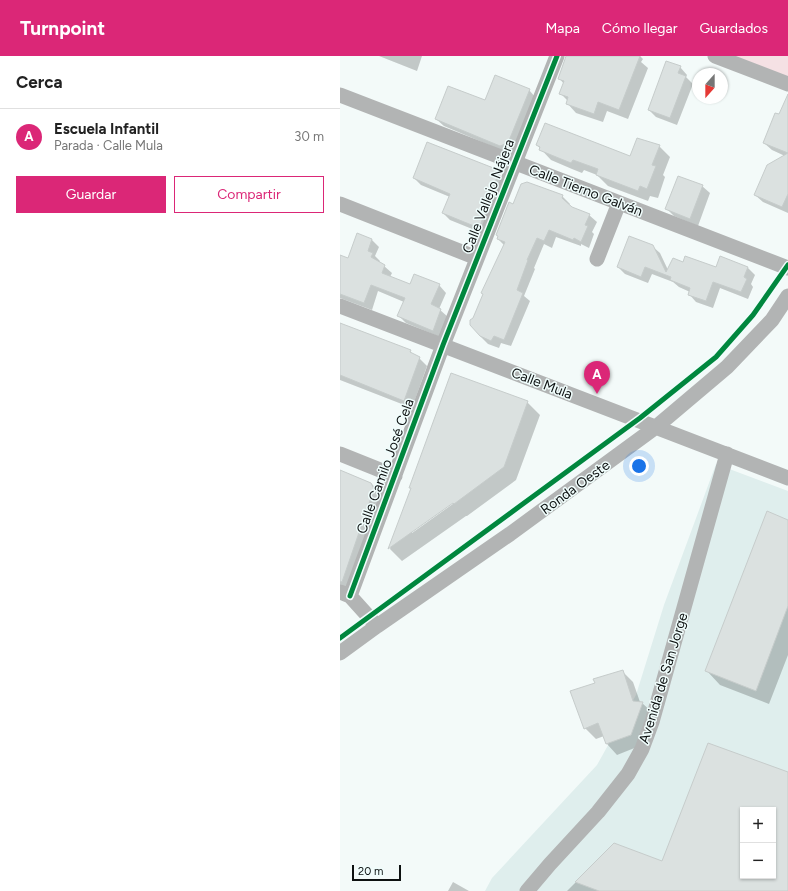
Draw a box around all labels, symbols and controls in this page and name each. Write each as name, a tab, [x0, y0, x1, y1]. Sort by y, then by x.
text: Turnpoint	[20, 17, 105, 40]
text: Mapa	[545, 20, 580, 37]
text: Cómo llegar	[602, 20, 677, 37]
text: Guardados	[699, 20, 768, 37]
north arrow	[692, 68, 728, 104]
text: Cerca	[16, 72, 63, 92]
text: Escuela Infantil	[54, 120, 159, 138]
text: A	[24, 129, 34, 144]
text: 30 m	[294, 129, 324, 144]
street label: Calle Vallejo Nájera	[459, 137, 518, 256]
text: Parada · Calle Mula	[54, 138, 163, 153]
street label: Calle Tierno Galván	[527, 161, 645, 220]
button: Guardar	[16, 176, 166, 213]
button: Compartir	[174, 176, 324, 213]
pin: A	[584, 361, 610, 394]
street label: Calle Mula	[509, 364, 575, 403]
street label: Calle Camilo José Cela	[353, 396, 418, 536]
street label: Ronda Oeste	[537, 456, 614, 518]
your location	[629, 456, 649, 476]
street label: Avenida de San Jorge	[635, 610, 692, 746]
map controls	[740, 807, 776, 879]
button: +	[740, 807, 776, 843]
button: −	[740, 843, 776, 879]
scale bar	[352, 863, 401, 882]
text: 20 m	[358, 865, 383, 878]

